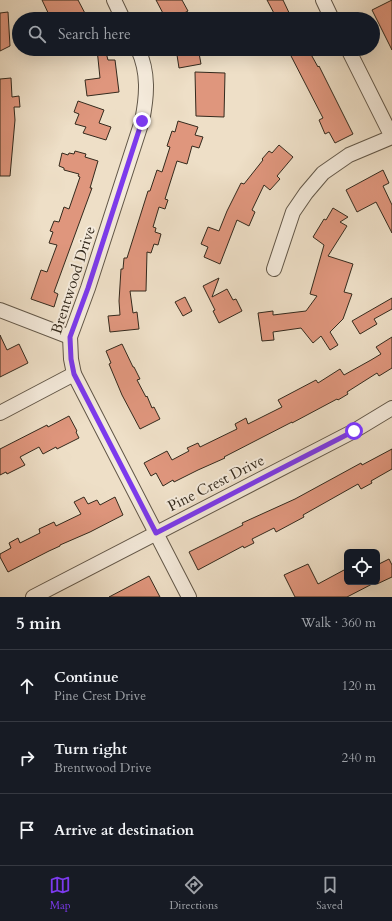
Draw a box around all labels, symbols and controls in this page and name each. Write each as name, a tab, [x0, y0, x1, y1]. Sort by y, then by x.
search box	[12, 12, 380, 56]
icon: search	[26, 23, 48, 45]
text: Search here	[58, 24, 131, 44]
route end	[133, 112, 151, 130]
street label: Brentwood Drive	[46, 223, 100, 336]
route start	[345, 422, 363, 440]
street label: Pine Crest Drive	[164, 450, 268, 516]
map controls	[344, 549, 380, 585]
button: locate	[344, 549, 380, 585]
text: 5 min	[16, 612, 61, 635]
text: Walk · 360 m	[301, 614, 376, 632]
text: Continue	[54, 667, 119, 687]
icon: ahead	[16, 675, 38, 697]
text: 120 m	[342, 677, 376, 695]
text: Pine Crest Drive	[54, 687, 146, 705]
text: Turn right	[54, 739, 127, 759]
icon: right	[16, 747, 38, 769]
text: 240 m	[342, 749, 376, 767]
text: Brentwood Drive	[54, 759, 151, 777]
icon: arrive	[16, 819, 38, 841]
text: Arrive at destination	[54, 820, 194, 840]
tab: Map	[49, 874, 71, 913]
tab: Directions	[169, 874, 218, 913]
tab: Saved	[316, 874, 343, 913]

